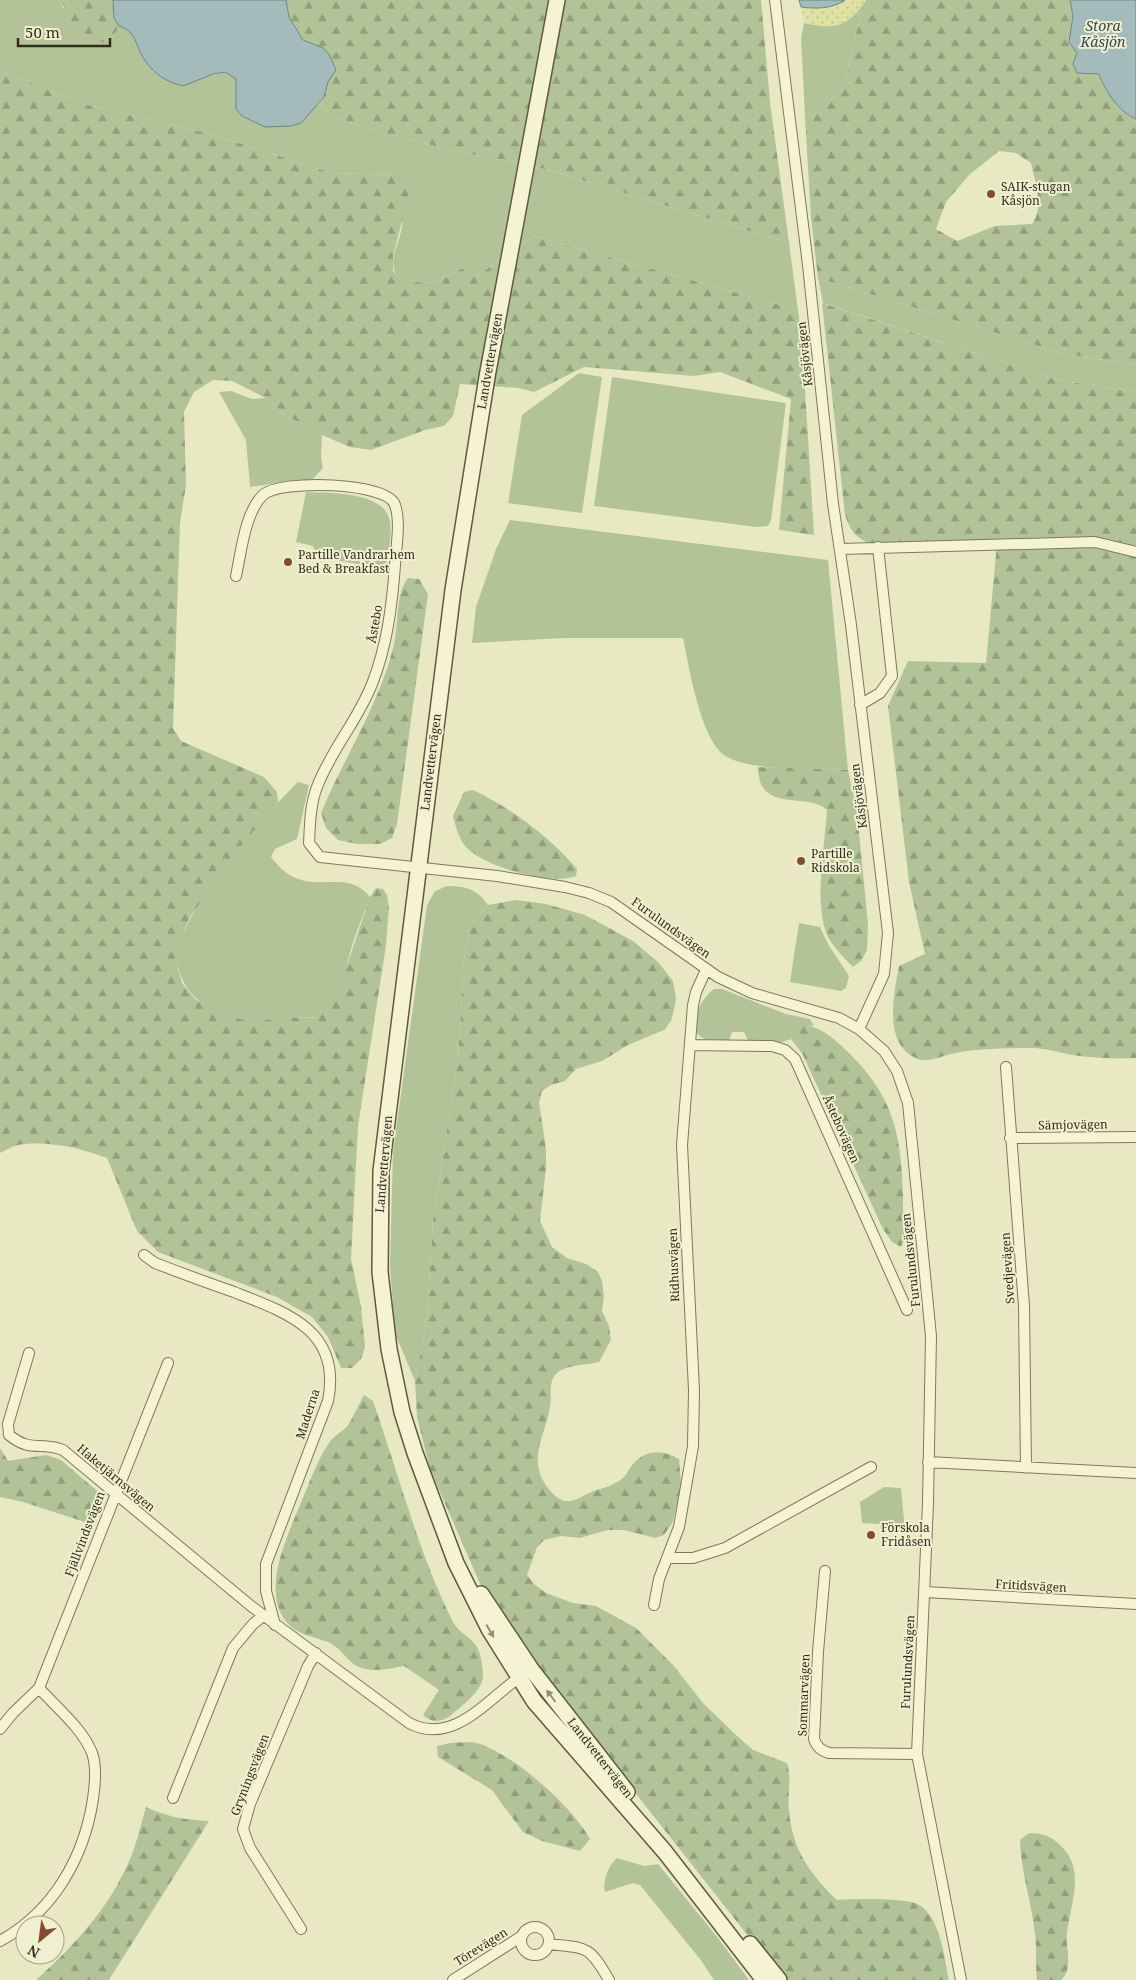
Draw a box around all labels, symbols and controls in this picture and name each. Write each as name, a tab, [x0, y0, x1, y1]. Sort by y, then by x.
scale bar	[18, 15, 110, 47]
water label: Stora Kåsjön	[1080, 16, 1126, 51]
text: 50 m	[25, 22, 60, 42]
place label: SAIK-stugan Kåsjön	[1001, 178, 1071, 209]
marker: SAIK-stugan Kåsjön	[985, 188, 997, 200]
street label: Landvettervägen	[473, 311, 506, 410]
street label: Kåsjövägen	[793, 320, 816, 387]
place label: Partille Vandrarhem Bed & Breakfast	[298, 546, 415, 577]
marker: Partille Vandrarhem Bed & Breakfast	[282, 556, 294, 568]
street label: Åstebo	[363, 603, 386, 645]
street label: Landvettervägen	[416, 712, 445, 811]
street label: Kåsjövägen	[846, 762, 871, 830]
place label: Partille Ridskola	[811, 845, 860, 876]
marker: Partille Ridskola	[795, 855, 807, 867]
street label: Furulundsvägen	[628, 893, 715, 962]
street label: Åstebovägen	[819, 1092, 864, 1166]
street label: Landvettervägen	[371, 1114, 396, 1213]
street label: Sämjovägen	[1038, 1115, 1108, 1134]
street label: Furulundsvägen	[897, 1212, 924, 1308]
street label: Ridhusvägen	[664, 1227, 683, 1302]
street label: Svedjevägen	[997, 1231, 1018, 1304]
street label: Maderna	[291, 1386, 324, 1441]
street label: Haketjärnsvägen	[74, 1440, 159, 1516]
street label: Fjällvindsvägen	[60, 1488, 109, 1579]
place label: Förskola Fridåsen	[881, 1519, 932, 1550]
marker: Förskola Fridåsen	[865, 1529, 877, 1541]
street label: Fritidsvägen	[995, 1575, 1068, 1596]
street label: Furulundsvägen	[897, 1614, 918, 1709]
one-way arrow	[485, 1624, 494, 1637]
street label: Sommarvägen	[794, 1653, 813, 1737]
one-way arrow	[546, 1690, 557, 1703]
street label: Landvettervägen	[564, 1714, 637, 1802]
street label: Gryningsvägen	[226, 1731, 273, 1818]
north arrow	[15, 1915, 65, 1965]
street label: Törevägen	[451, 1923, 511, 1970]
text: N	[24, 1941, 43, 1963]

